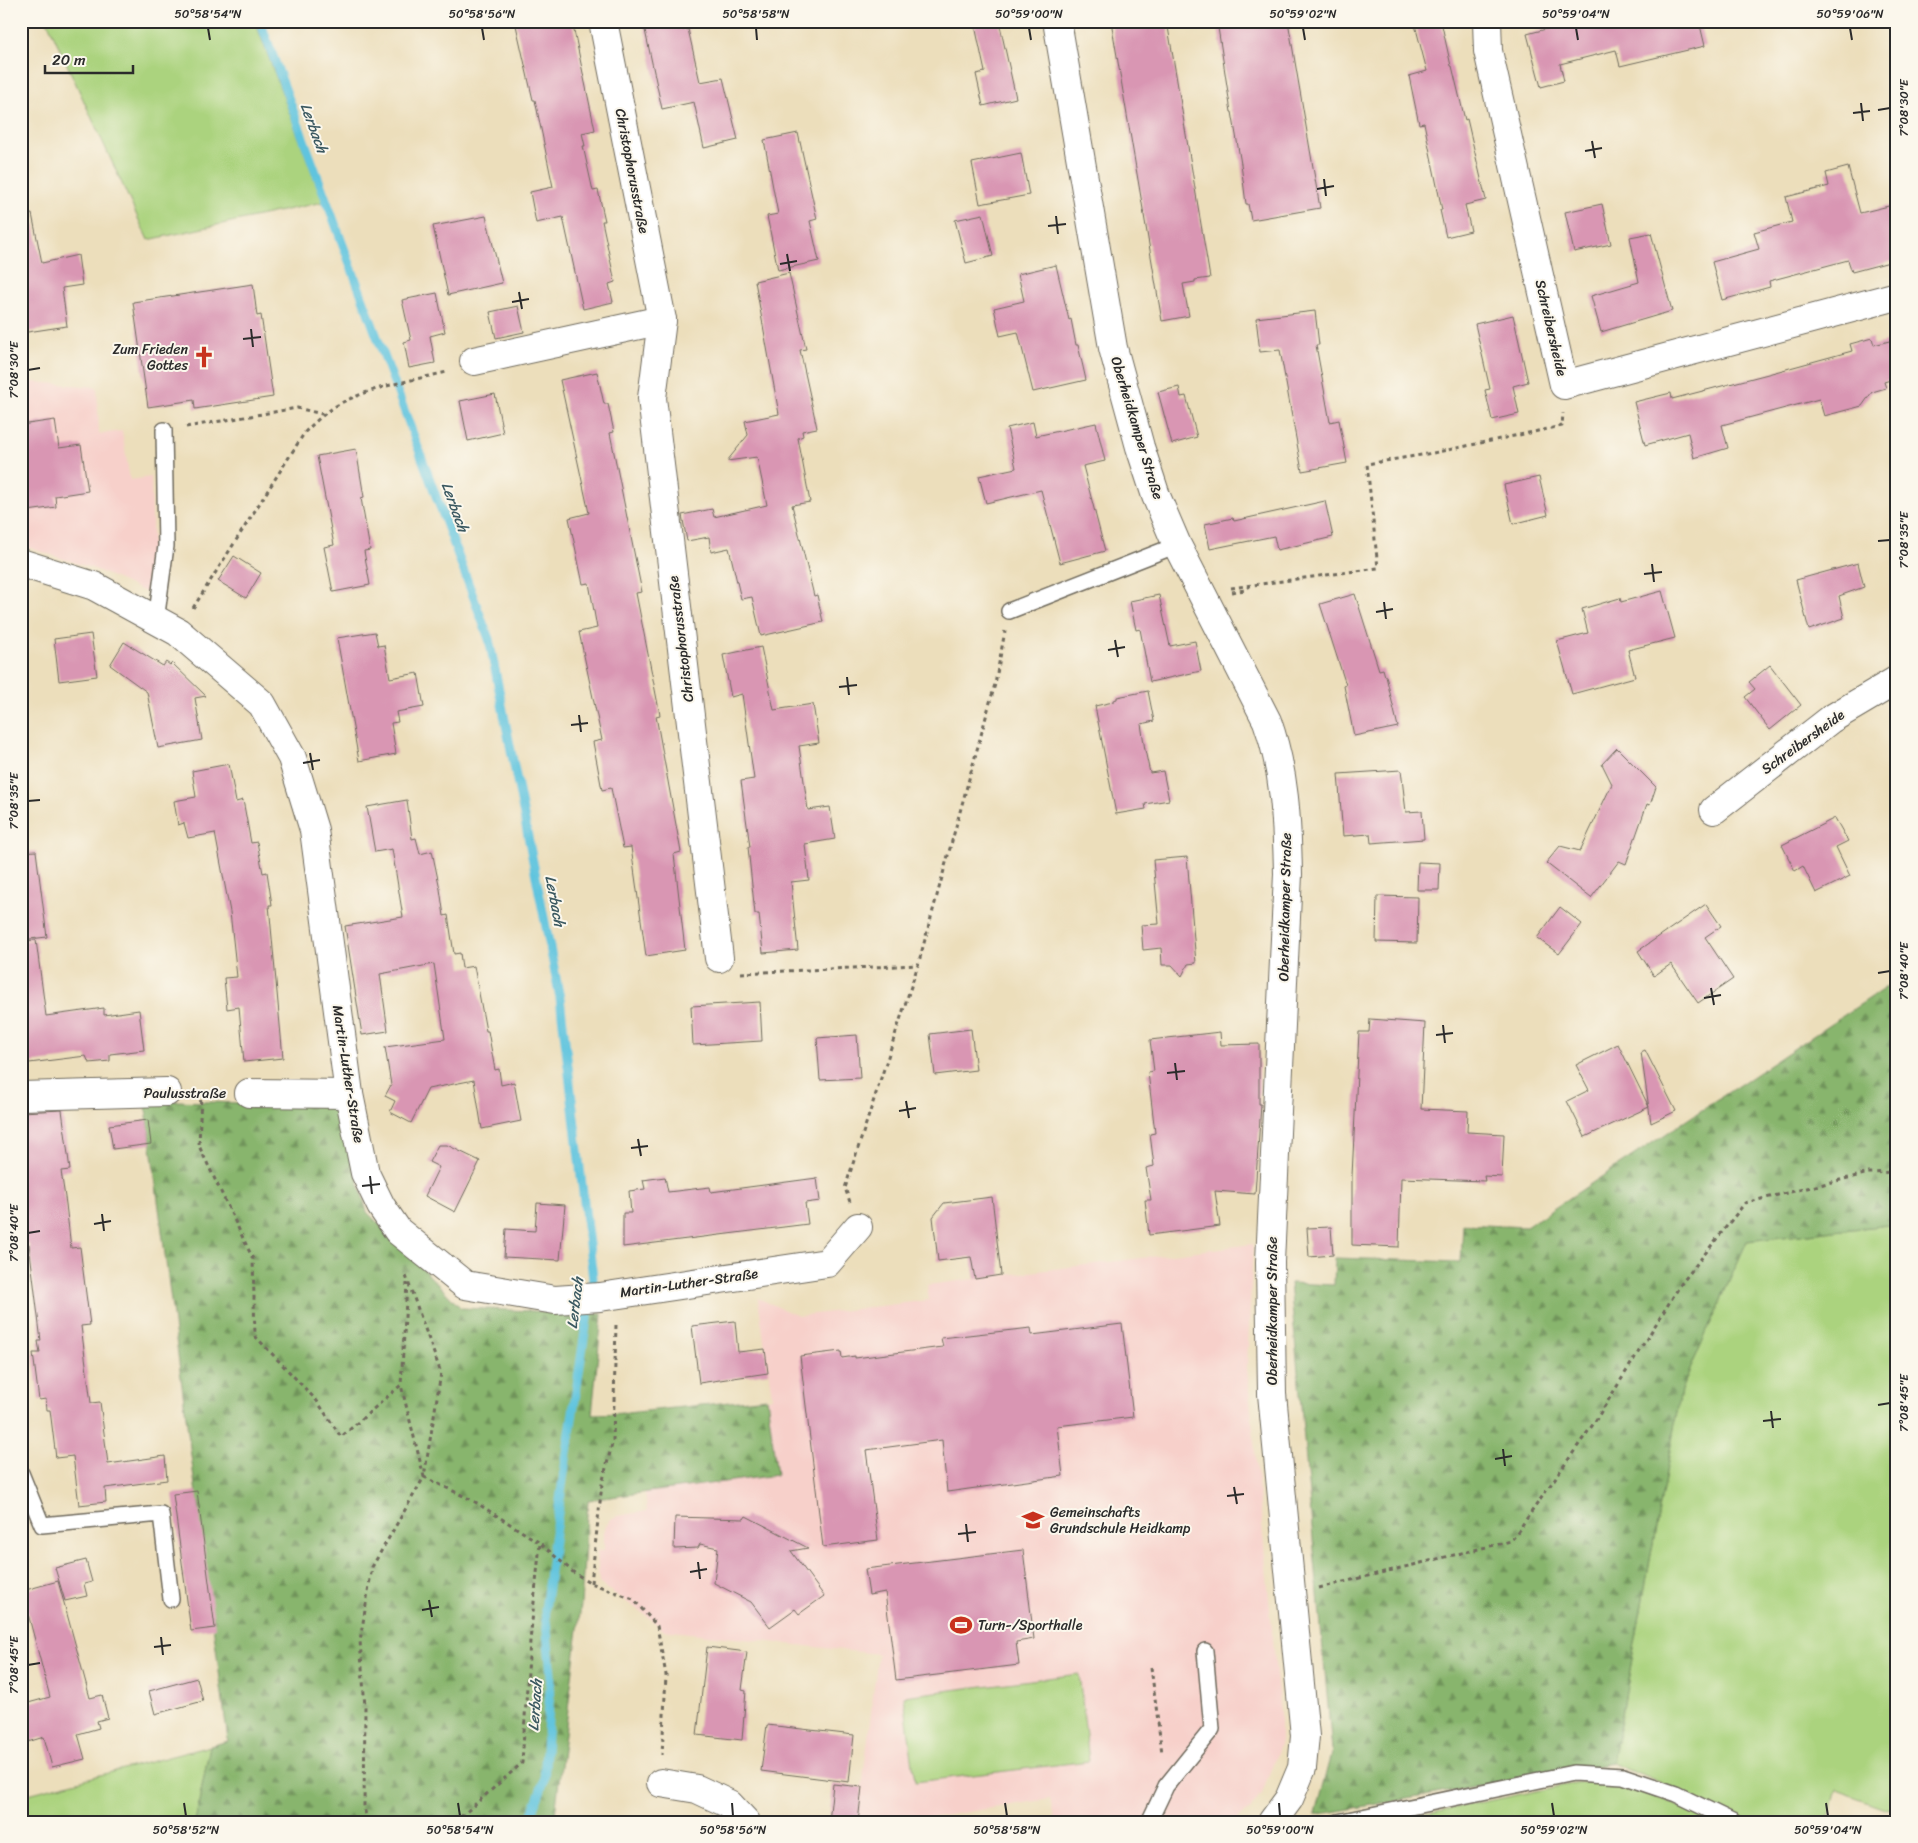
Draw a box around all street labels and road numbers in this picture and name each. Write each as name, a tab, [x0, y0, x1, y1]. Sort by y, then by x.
street label: Christophorusstraße	[608, 106, 656, 236]
street label: Schreibersheide	[1528, 277, 1574, 379]
street label: Oberheidkamper Straße	[1103, 353, 1171, 503]
street label: Christophorusstraße	[661, 574, 701, 704]
street label: Schreibersheide	[1756, 703, 1850, 781]
street label: Oberheidkamper Straße	[1271, 832, 1299, 982]
street label: Martin-Luther-Straße	[325, 1003, 371, 1145]
street label: Paulusstraße	[144, 1081, 226, 1106]
street label: Oberheidkamper Straße	[1260, 1237, 1285, 1385]
street label: Martin-Luther-Straße	[618, 1261, 760, 1305]

